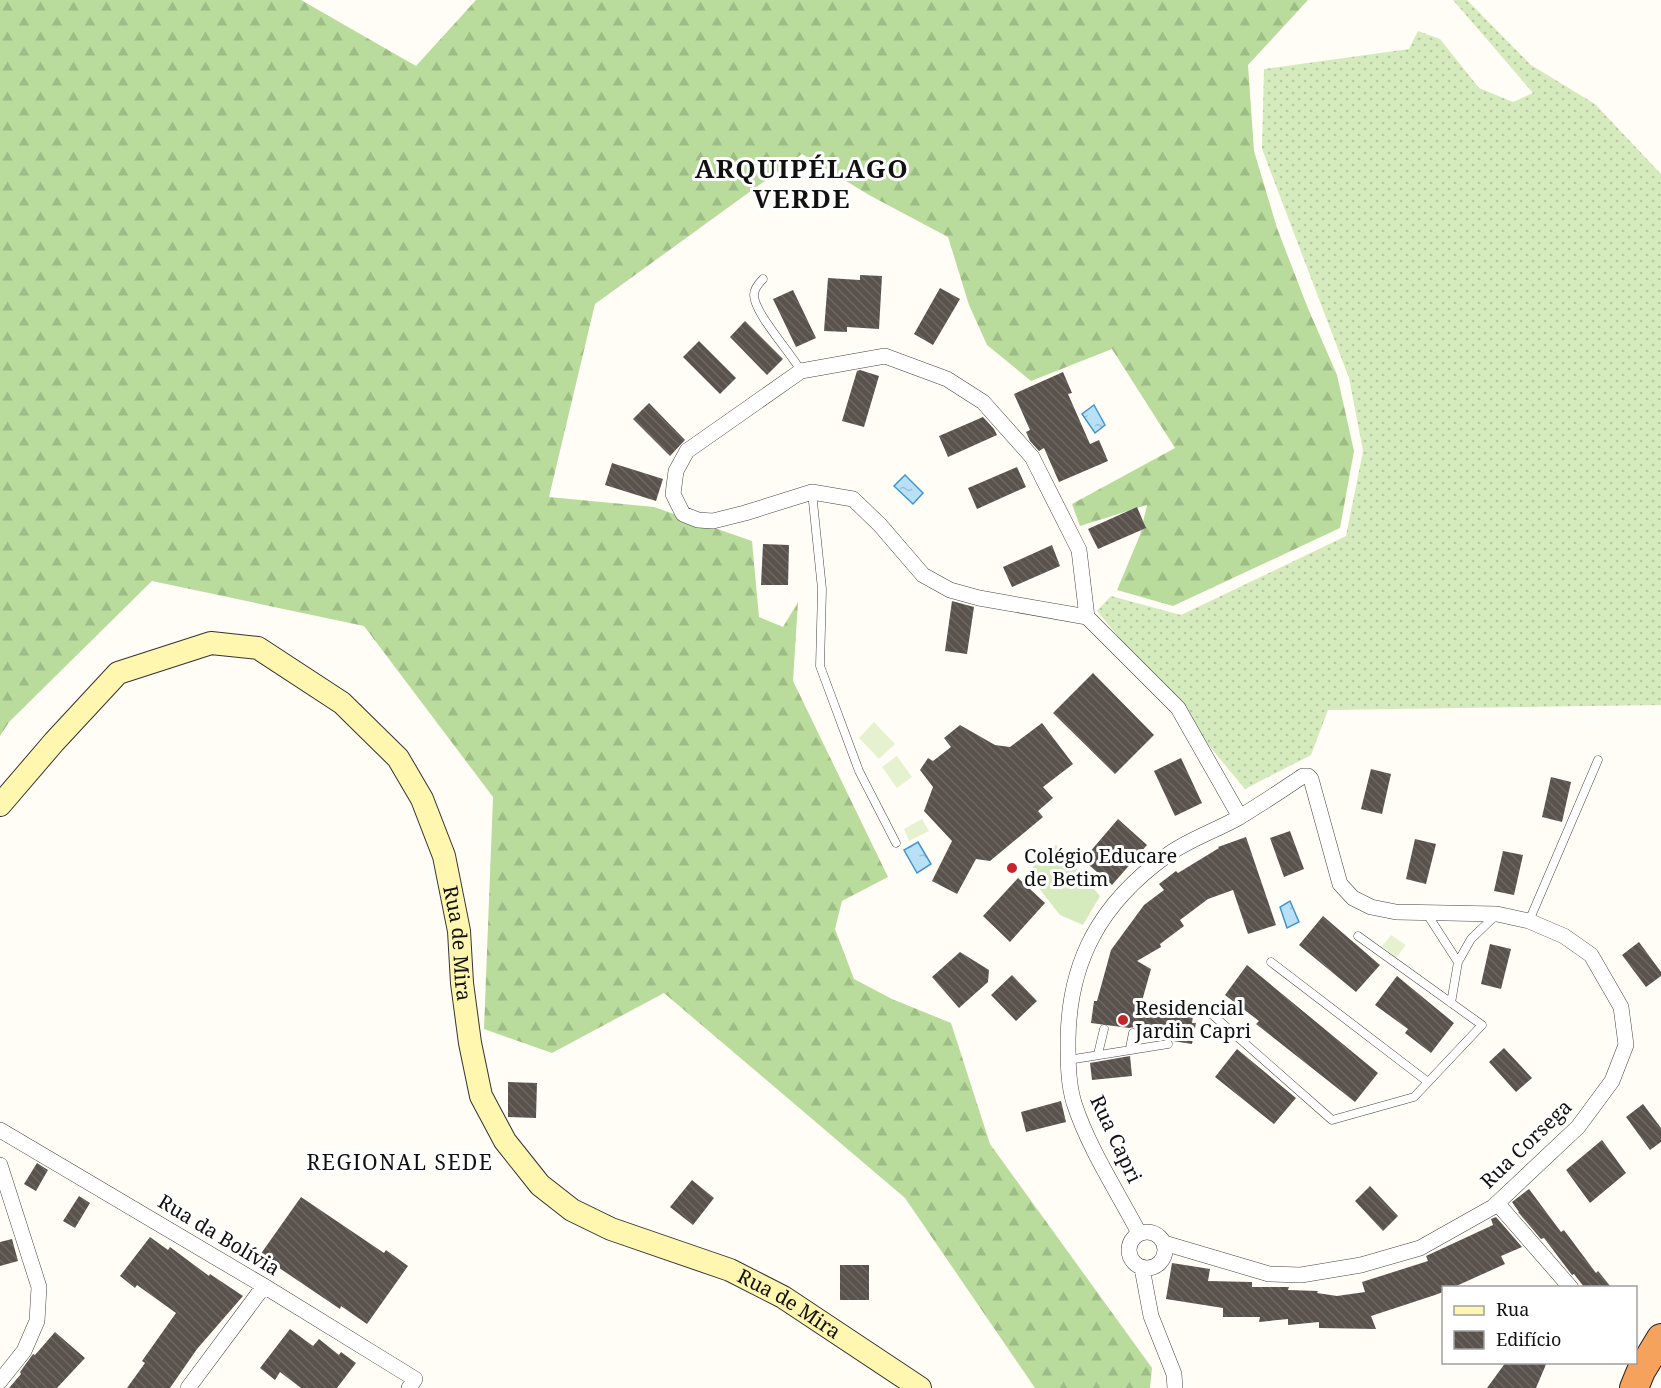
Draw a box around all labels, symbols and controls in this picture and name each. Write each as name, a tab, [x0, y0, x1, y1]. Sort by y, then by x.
district label: ARQUIPÉLAGO VERDE	[695, 150, 909, 216]
place label: Colégio Educare de Betim	[1024, 842, 1177, 892]
marker: Colégio Educare de Betim	[1005, 861, 1019, 875]
street label: Rua de Mira	[437, 883, 478, 1002]
place label: Residencial Jardin Capri	[1134, 994, 1252, 1044]
marker: Residencial Jardin Capri	[1116, 1013, 1130, 1027]
street label: Rua Capri	[1084, 1091, 1149, 1188]
street label: Rua Corsega	[1474, 1093, 1577, 1194]
district label: REGIONAL SEDE	[307, 1148, 493, 1176]
street label: Rua da Bolívia	[153, 1188, 285, 1282]
street label: Rua de Mira	[733, 1262, 846, 1345]
legend	[1442, 1286, 1637, 1364]
text: Rua	[1496, 1297, 1529, 1321]
text: Edifício	[1496, 1327, 1561, 1351]

